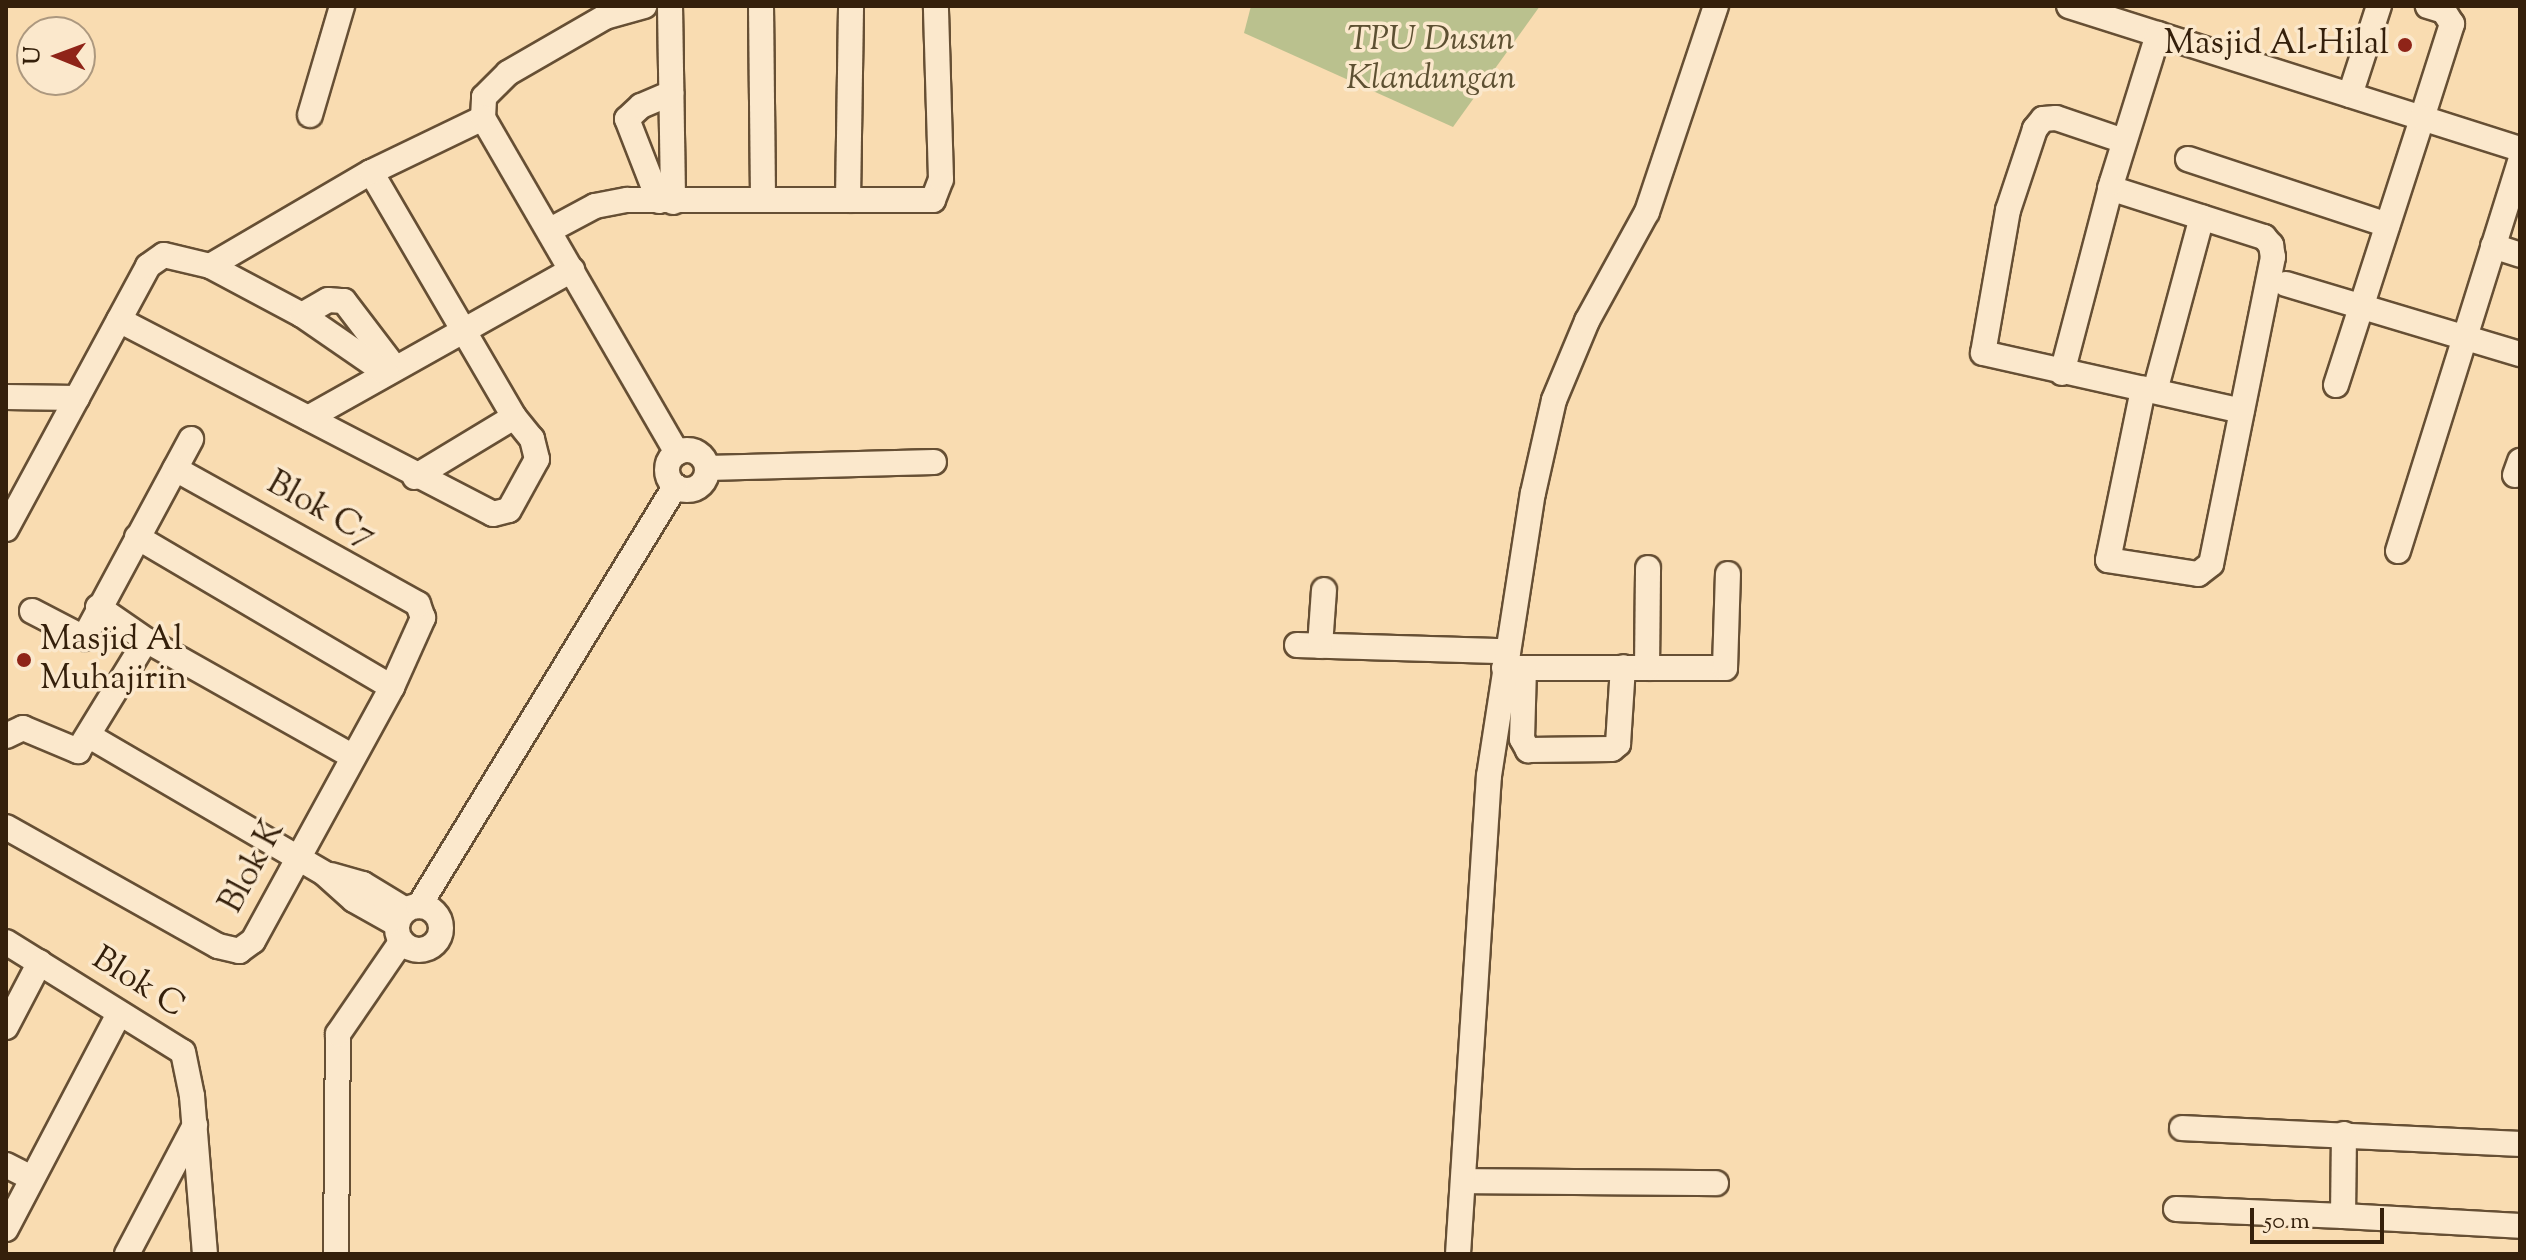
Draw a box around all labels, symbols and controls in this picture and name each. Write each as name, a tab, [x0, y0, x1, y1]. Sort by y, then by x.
north arrow	[16, 16, 96, 96]
park label: TPU Dusun Klandungan	[1346, 20, 1516, 100]
place label: Masjid Al-Hilal	[2164, 25, 2389, 65]
marker: Masjid Al-Hilal	[2396, 36, 2414, 54]
text: U	[18, 46, 50, 65]
street label: Blok C7	[259, 463, 383, 557]
place label: Masjid Al Muhajirin	[40, 620, 187, 700]
marker: Masjid Al Muhajirin	[15, 651, 33, 669]
street label: Blok K	[212, 814, 294, 920]
street label: Blok C	[84, 939, 192, 1027]
scale bar	[2254, 1192, 2388, 1242]
text: 50 m	[2264, 1205, 2310, 1239]

